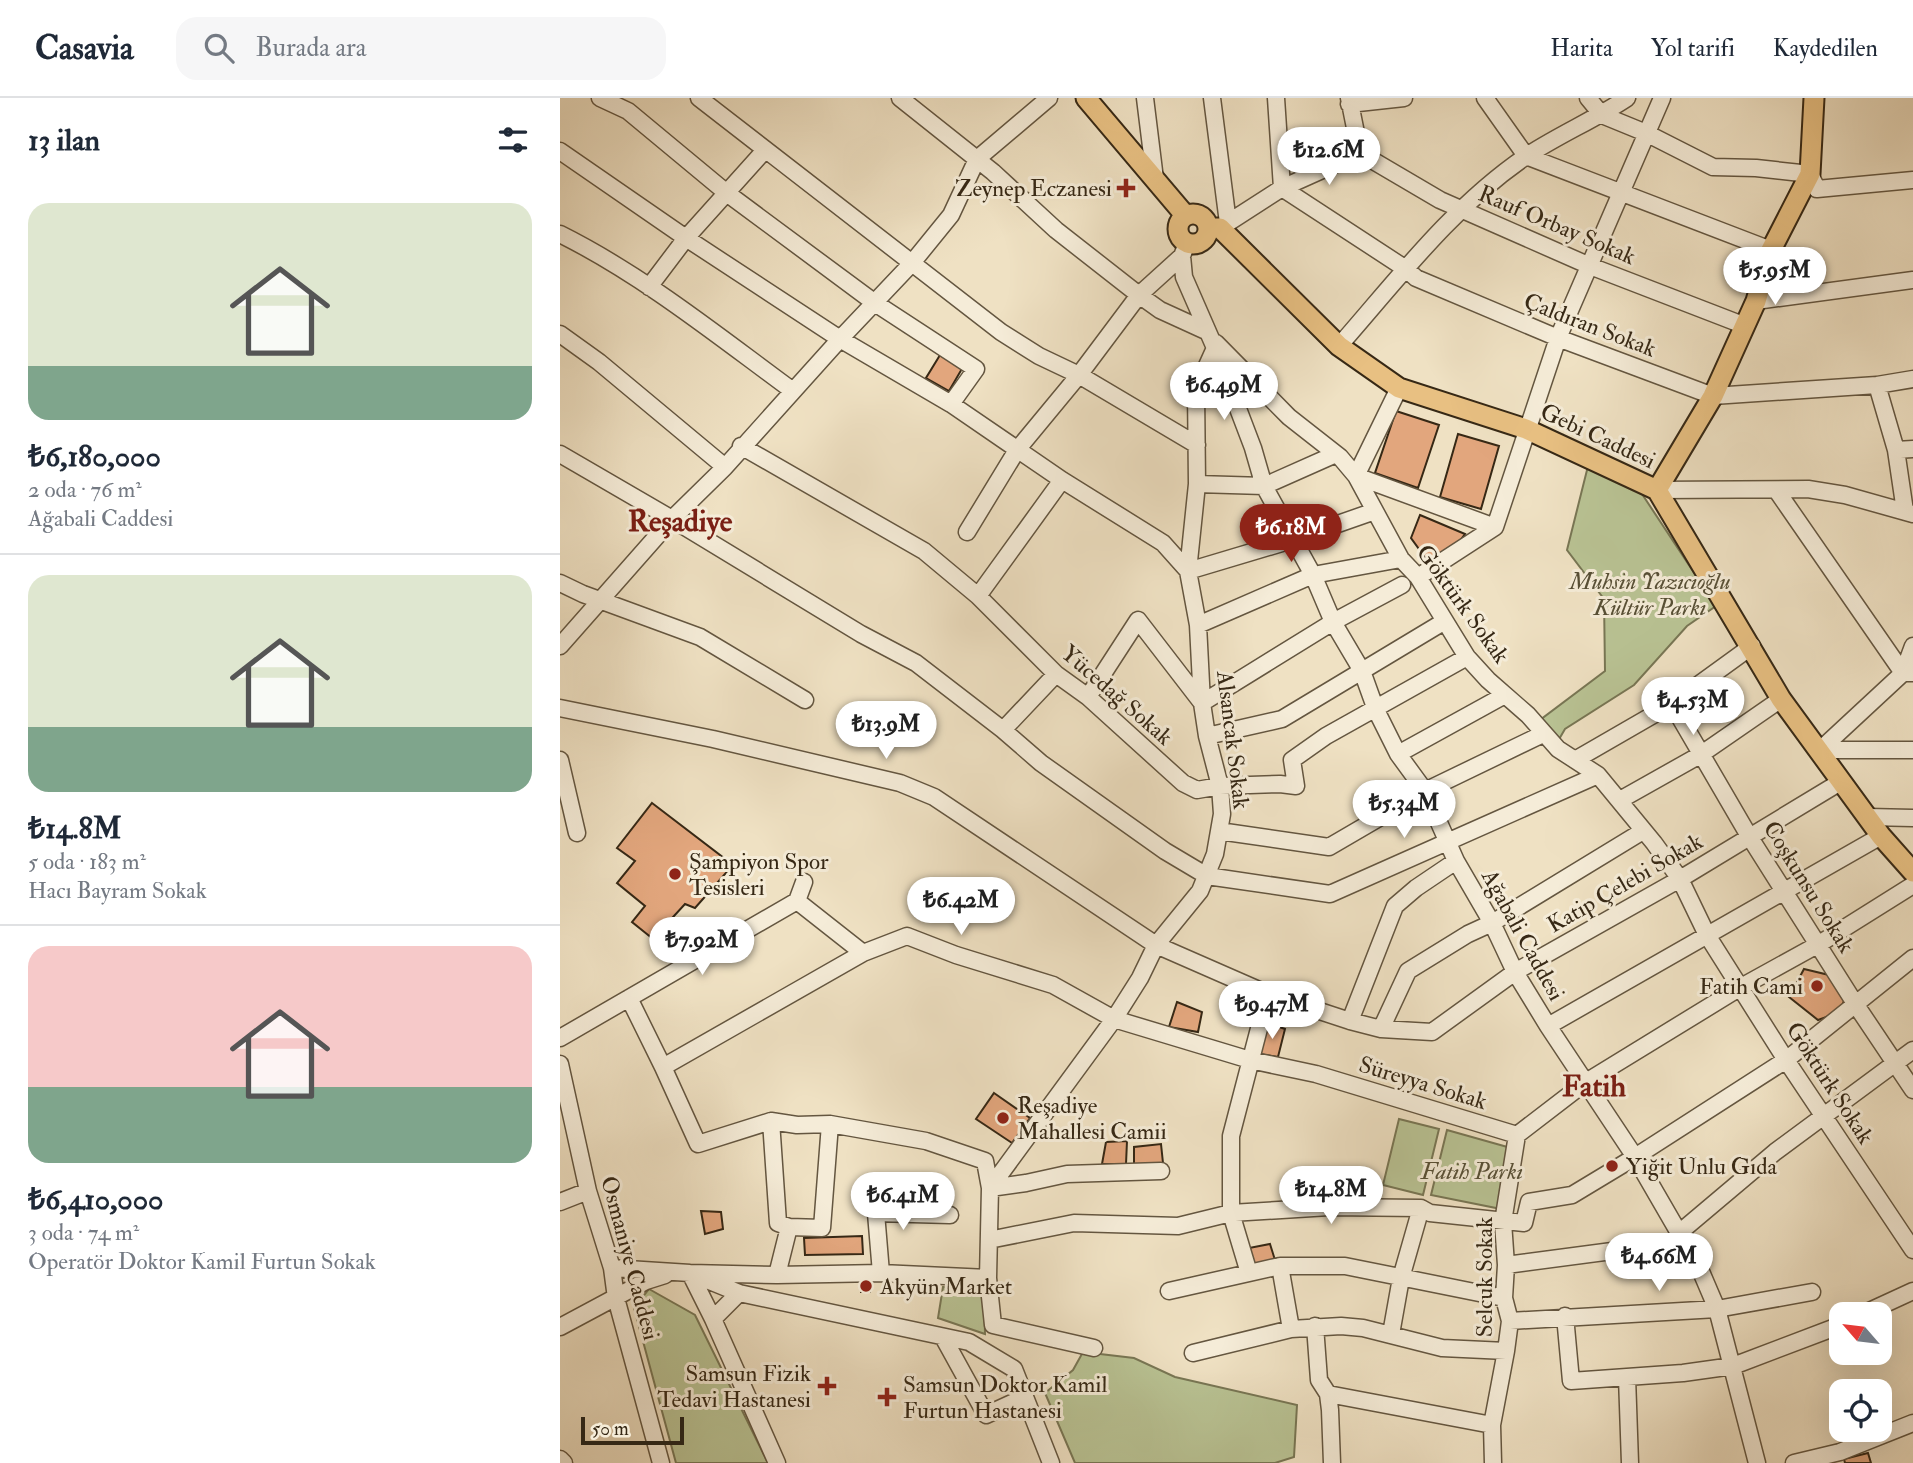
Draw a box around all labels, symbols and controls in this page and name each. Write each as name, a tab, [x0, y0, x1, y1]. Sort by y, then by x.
search box	[176, 17, 666, 80]
text: Casavia	[35, 28, 134, 69]
icon: search	[200, 29, 238, 67]
text: Burada ara	[256, 32, 366, 64]
text: Harita	[1550, 33, 1613, 64]
text: Yol tarifi	[1651, 33, 1735, 64]
text: Kaydedilen	[1773, 33, 1878, 64]
icon: filters	[494, 121, 532, 159]
text: 13 ilan	[28, 122, 100, 159]
pin: ₺12.6M	[1272, 127, 1386, 187]
text: ₺12.6M	[1293, 135, 1365, 164]
place label: Zeynep Eczanesi	[955, 174, 1112, 204]
street label: Rauf Orbay Sokak	[1474, 179, 1640, 271]
marker: Zeynep Eczanesi	[1118, 180, 1134, 196]
icon: home	[217, 248, 343, 374]
pin: ₺5.95M	[1718, 248, 1832, 307]
text: ₺5.95M	[1739, 255, 1811, 284]
street label: Çaldıran Sokak	[1520, 287, 1660, 363]
pin: ₺6.49M	[1167, 362, 1281, 422]
text: ₺6.49M	[1186, 370, 1262, 399]
street label: Gebi Caddesi	[1536, 397, 1660, 475]
text: ₺6,180,000	[28, 438, 161, 475]
text: 2 oda · 76 m²	[28, 475, 142, 504]
district label: Reşadiye	[628, 503, 733, 540]
text: Ağabali Caddesi	[28, 504, 173, 533]
pin: ₺6.18M	[1234, 504, 1348, 564]
text: ₺6.18M	[1256, 512, 1326, 541]
street label: Göktürk Sokak	[1410, 539, 1516, 669]
park label: Muhsin Yazıcıoğlu Kültür Parkı	[1568, 567, 1730, 622]
icon: home	[217, 620, 343, 746]
street label: Yücedağ Sokak	[1055, 639, 1179, 751]
street label: Alsancak Sokak	[1210, 668, 1256, 811]
pin: ₺4.53M	[1636, 678, 1750, 737]
text: ₺4.53M	[1657, 685, 1729, 714]
pin: ₺13.9M	[829, 702, 943, 761]
text: ₺13.9M	[852, 709, 920, 738]
pin: ₺5.34M	[1347, 780, 1461, 840]
text: ₺5.34M	[1369, 788, 1439, 817]
text: ₺14.8M	[28, 810, 122, 847]
street label: Coşkunsu Sokak	[1757, 816, 1861, 958]
street label: Katip Çelebi Sokak	[1542, 827, 1708, 940]
text: 5 oda · 183 m²	[28, 847, 146, 876]
place label: Şampiyon Spor Tesisleri	[689, 847, 829, 902]
street label: Ağabali Caddesi	[1475, 863, 1571, 1006]
marker: Şampiyon Spor Tesisleri	[667, 866, 683, 882]
text: Hacı Bayram Sokak	[28, 876, 207, 905]
pin: ₺6.42M	[904, 878, 1018, 937]
text: ₺6.42M	[923, 885, 999, 914]
pin: ₺7.92M	[645, 918, 759, 977]
text: ₺7.92M	[665, 925, 739, 954]
place label: Fatih Cami	[1699, 972, 1803, 1001]
marker: Fatih Cami	[1809, 978, 1825, 994]
pin: ₺9.47M	[1215, 982, 1329, 1041]
text: ₺9.47M	[1235, 989, 1309, 1018]
icon: home	[217, 991, 343, 1117]
street label: Göktürk Sokak	[1780, 1016, 1880, 1150]
street label: Süreyya Sokak	[1356, 1050, 1490, 1116]
district label: Fatih	[1562, 1068, 1626, 1105]
place label: Reşadiye Mahallesi Camii	[1017, 1091, 1167, 1146]
marker: Reşadiye Mahallesi Camii	[995, 1110, 1011, 1126]
place label: Yiğit Unlu Gıda	[1626, 1152, 1778, 1181]
park label: Fatih Parkı	[1420, 1157, 1523, 1186]
marker: Yiğit Unlu Gıda	[1604, 1158, 1620, 1174]
pin: ₺14.8M	[1274, 1166, 1388, 1226]
pin: ₺6.41M	[846, 1172, 960, 1232]
street label: Osmaniye Caddesi	[594, 1173, 666, 1343]
text: ₺14.8M	[1295, 1174, 1367, 1203]
text: ₺6.41M	[867, 1180, 939, 1209]
text: ₺6,410,000	[28, 1181, 163, 1218]
street label: Selcuk Sokak	[1470, 1217, 1499, 1337]
text: 3 oda · 74 m²	[28, 1218, 139, 1247]
pin: ₺4.66M	[1602, 1234, 1716, 1293]
text: ₺4.66M	[1621, 1241, 1697, 1270]
text: Operatör Doktor Kamil Furtun Sokak	[28, 1247, 376, 1276]
place label: Akyün Market	[879, 1272, 1012, 1301]
marker: Akyün Market	[858, 1278, 874, 1294]
north arrow	[1829, 1302, 1892, 1365]
map controls	[1829, 1302, 1892, 1442]
place label: Samsun Fizik Tedavi Hastanesi	[657, 1359, 811, 1414]
place label: Samsun Doktor Kamil Furtun Hastanesi	[903, 1370, 1107, 1425]
marker: Samsun Fizik Tedavi Hastanesi	[817, 1376, 837, 1396]
button: locate	[1829, 1379, 1892, 1442]
marker: Samsun Doktor Kamil Furtun Hastanesi	[877, 1387, 897, 1407]
scale bar	[581, 1414, 684, 1446]
text: 50 m	[592, 1417, 629, 1441]

